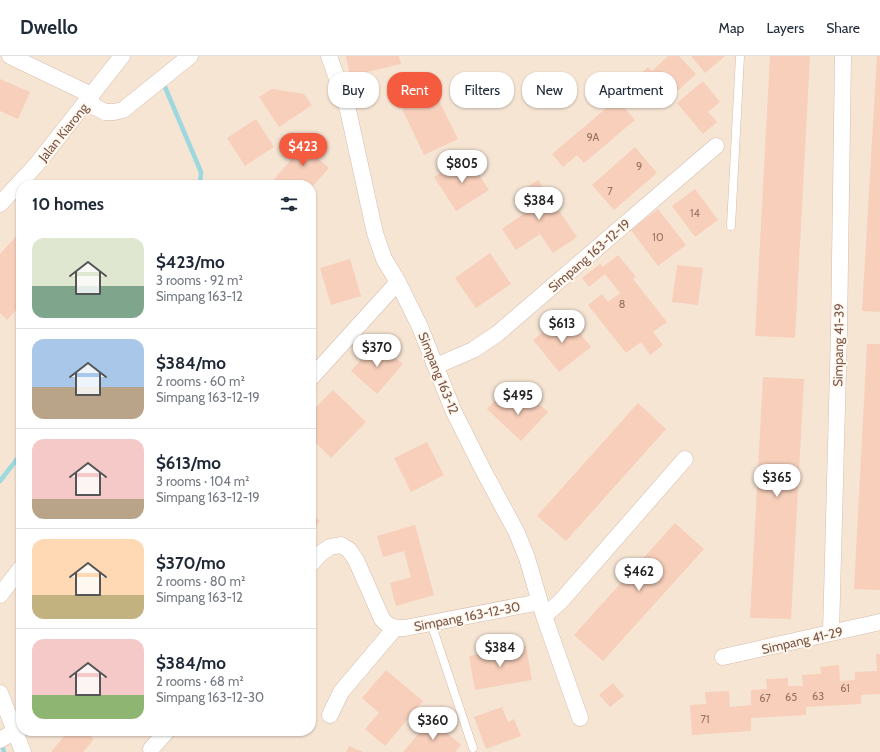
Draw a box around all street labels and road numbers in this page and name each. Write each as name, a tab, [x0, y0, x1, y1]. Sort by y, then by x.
street label: Jalan Kiarong	[34, 99, 92, 165]
street label: Simpang 163-12-19	[545, 215, 633, 295]
street label: Simpang 41-39	[829, 303, 847, 387]
street label: Simpang 163-12	[415, 330, 463, 416]
street label: Simpang 163-12-30	[412, 598, 522, 634]
street label: Simpang 41-29	[760, 623, 844, 657]

